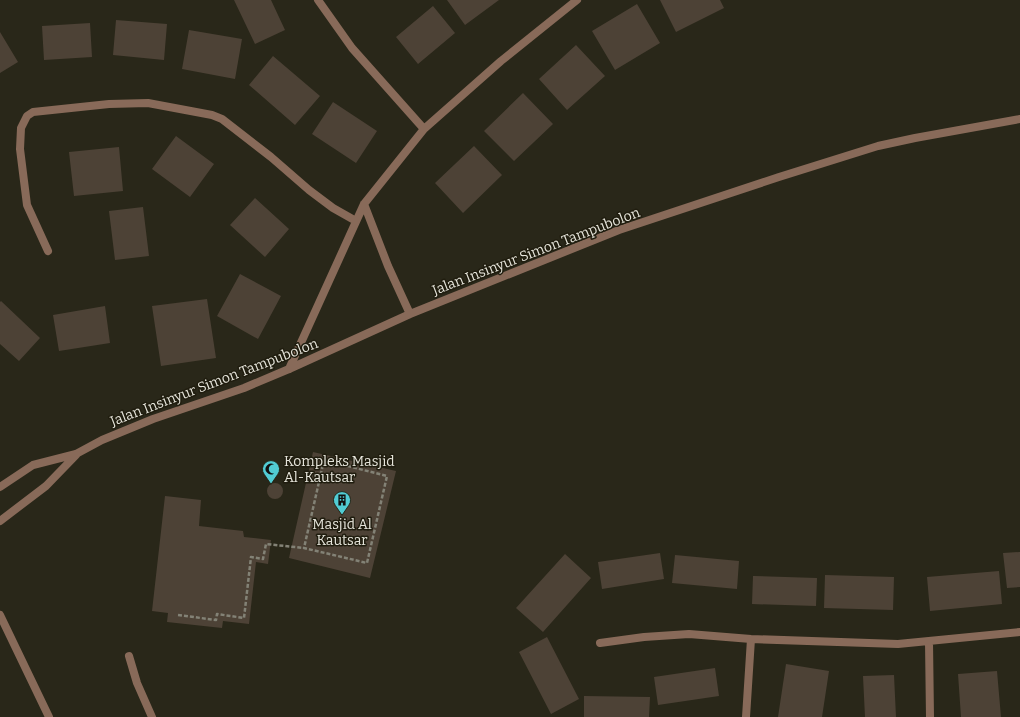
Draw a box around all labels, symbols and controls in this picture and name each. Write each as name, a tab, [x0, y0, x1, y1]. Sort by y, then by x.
street label: Jalan Insinyur Simon Tampubolon	[429, 204, 643, 299]
street label: Jalan Insinyur Simon Tampubolon	[107, 335, 321, 430]
place label: Kompleks Masjid Al-Kautsar	[284, 453, 395, 486]
mosque icon: Kompleks Masjid Al-Kautsar	[261, 459, 281, 484]
building icon: Masjid Al Kautsar	[332, 490, 352, 515]
place label: Masjid Al Kautsar	[312, 516, 372, 549]

